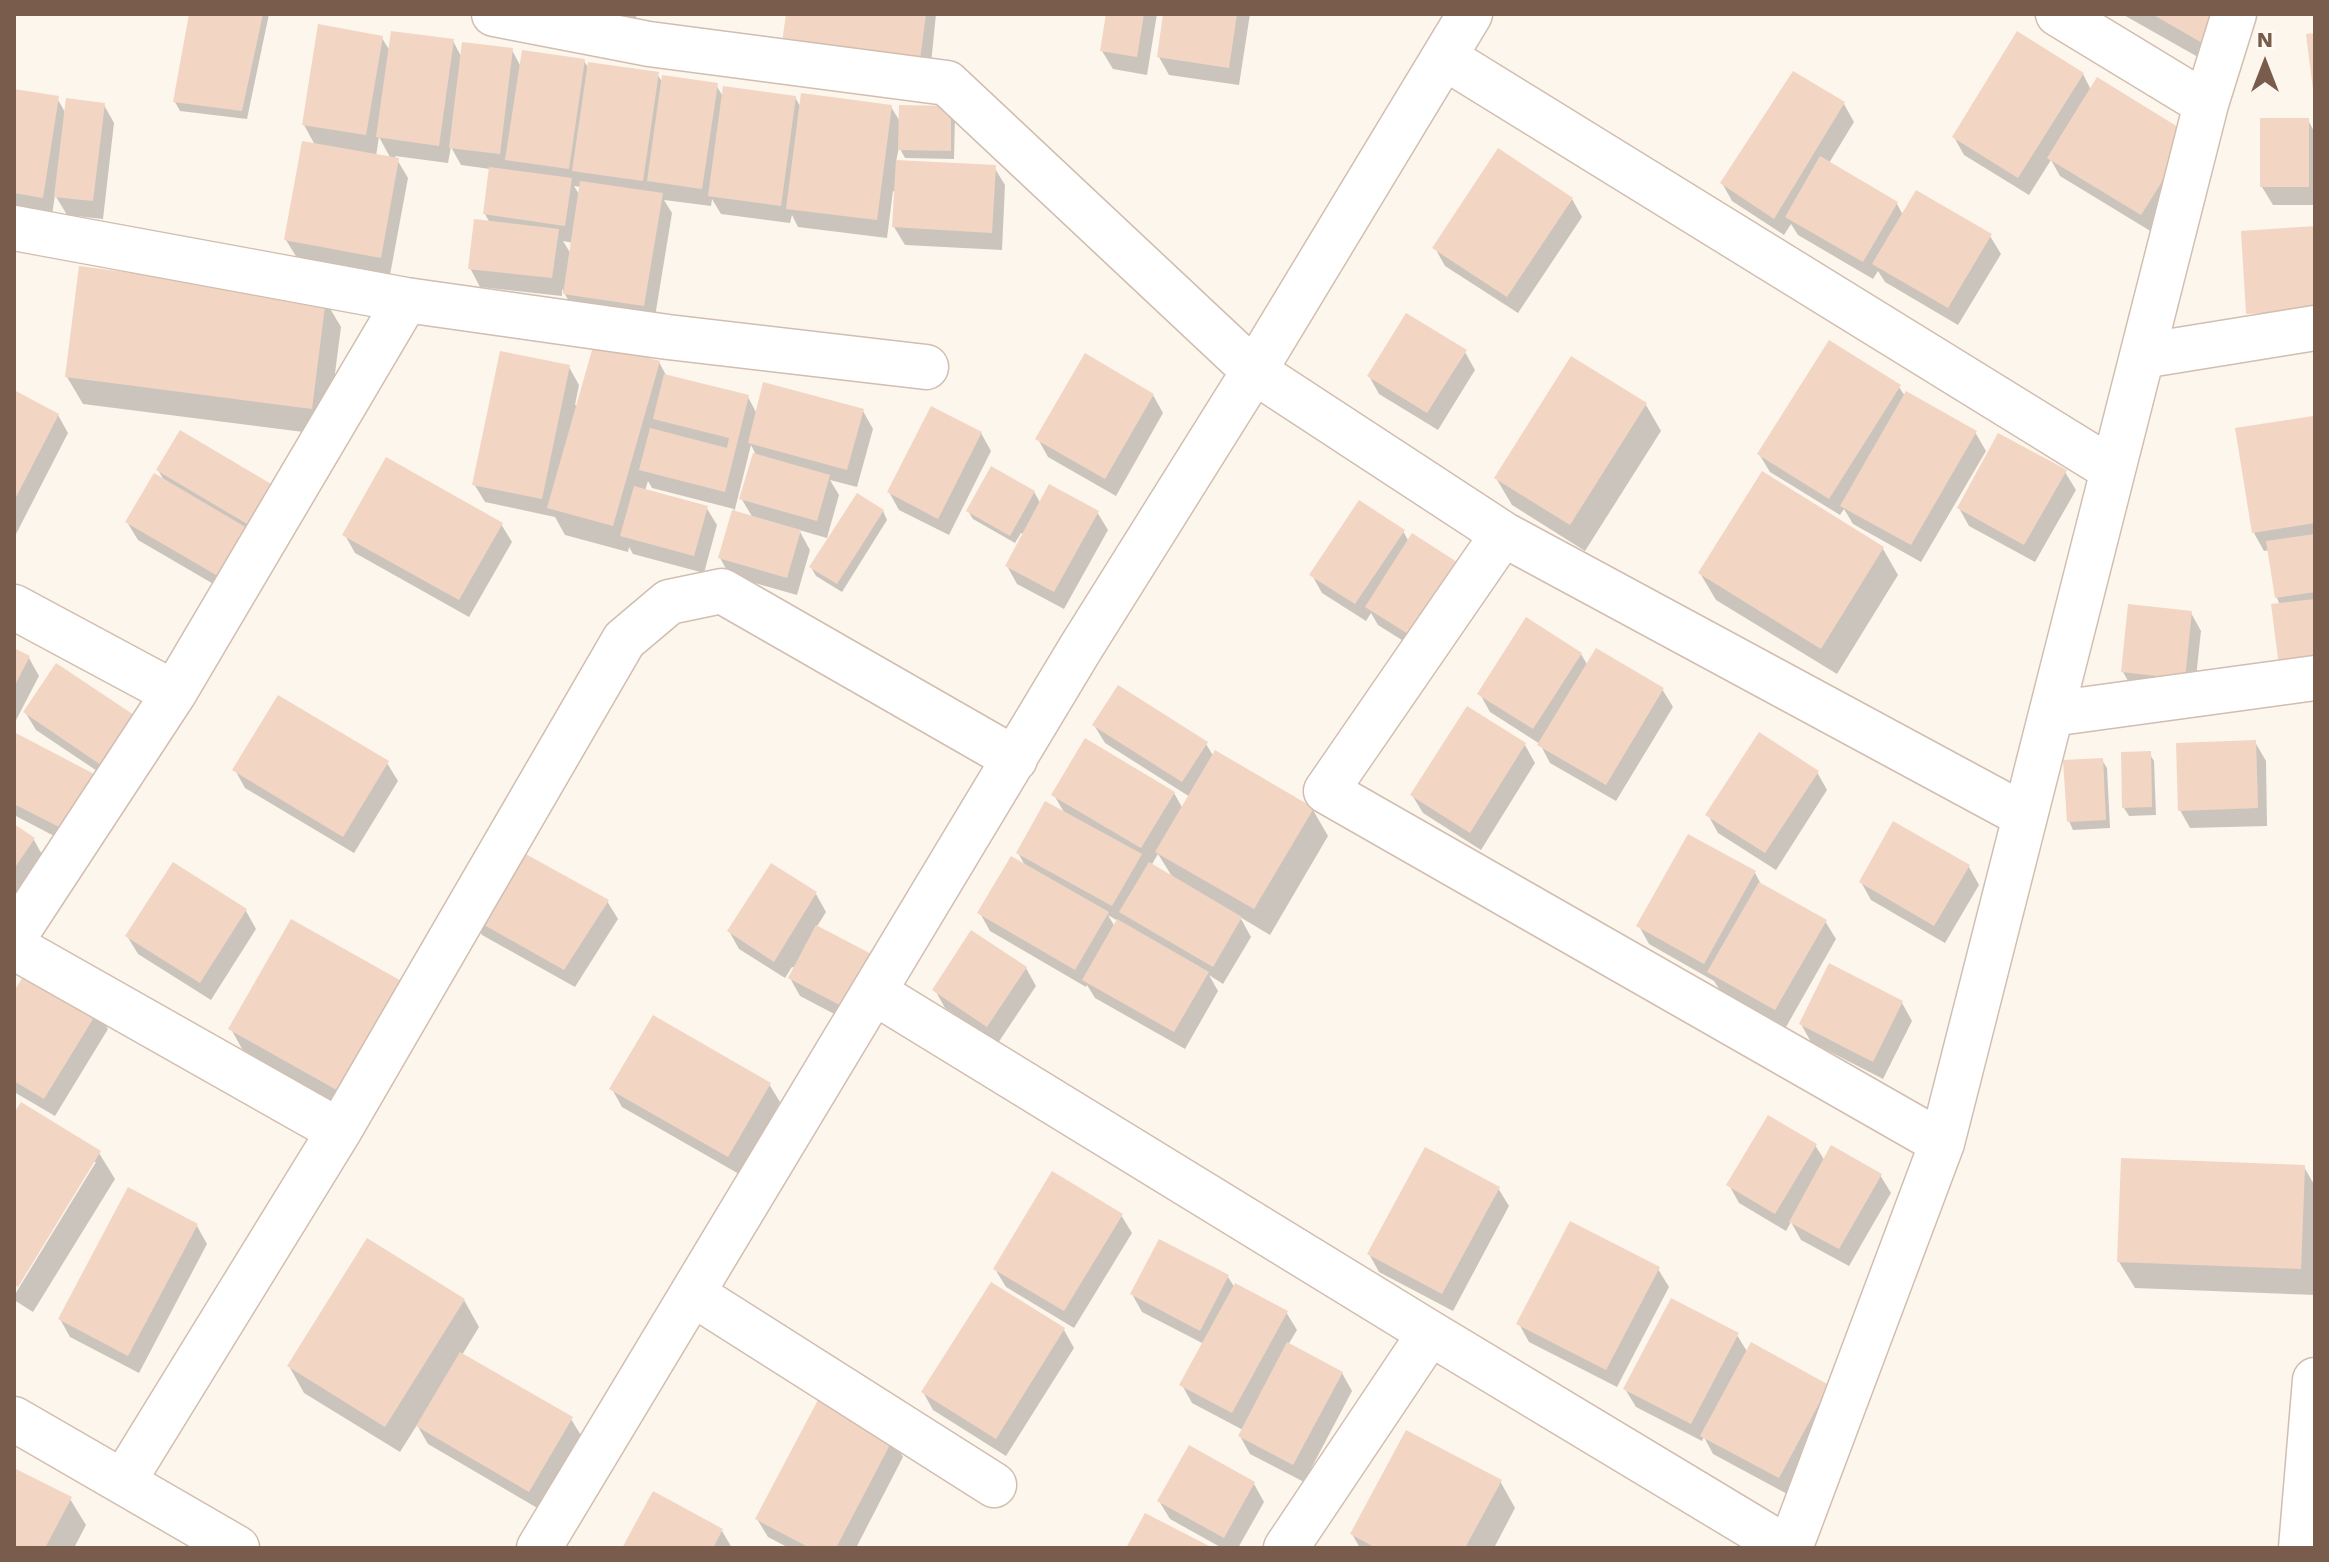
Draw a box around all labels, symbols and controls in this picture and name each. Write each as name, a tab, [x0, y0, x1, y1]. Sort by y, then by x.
north arrow	[2225, 24, 2305, 104]
text: N	[2257, 27, 2273, 52]

